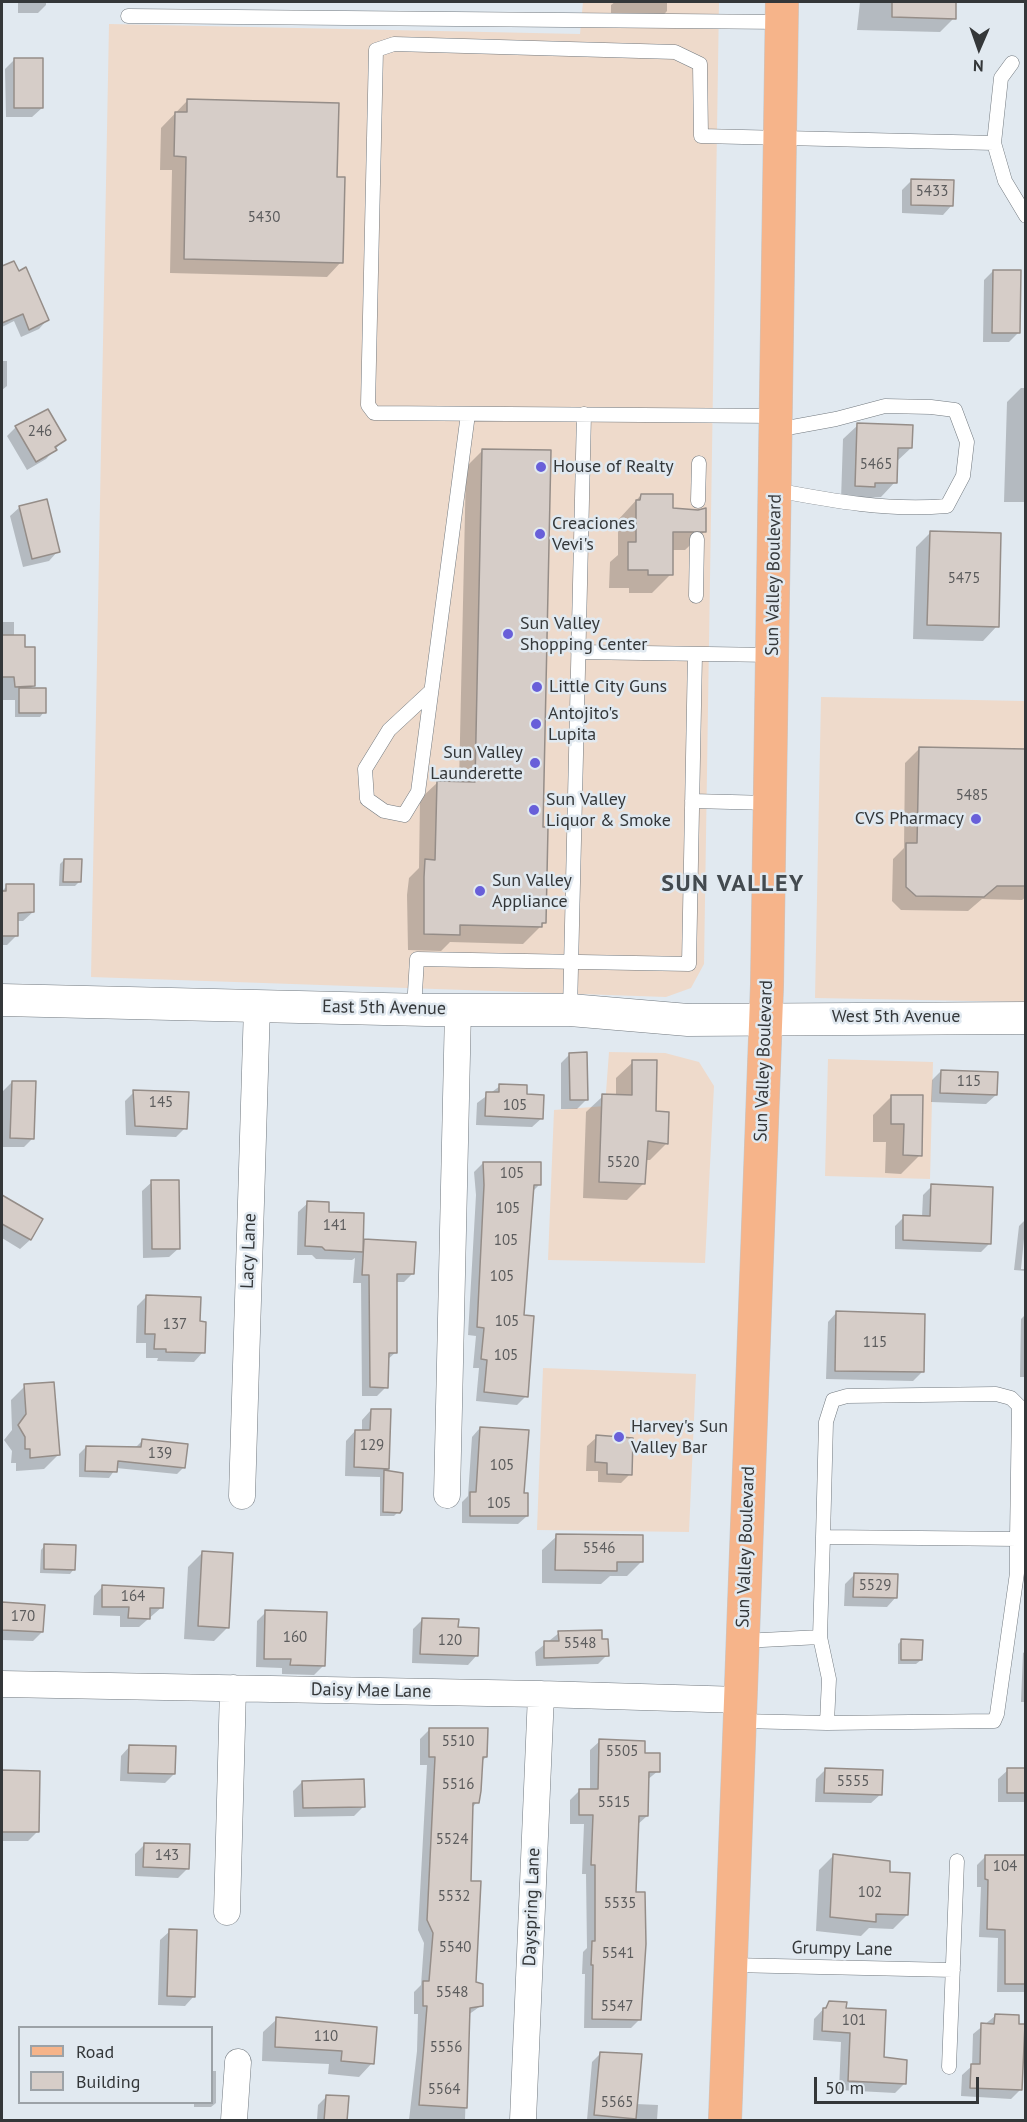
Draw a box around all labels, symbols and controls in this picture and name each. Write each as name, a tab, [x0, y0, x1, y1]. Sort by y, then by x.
north arrow	[949, 18, 1009, 78]
text: N	[973, 56, 984, 76]
house number: 5433	[916, 183, 948, 201]
house number: 5430	[248, 209, 280, 227]
house number: 246	[28, 423, 52, 441]
place label: House of Realty	[553, 456, 674, 478]
house number: 5465	[860, 456, 892, 474]
marker: House of Realty	[534, 460, 548, 474]
street label: Sun Valley Boulevard	[762, 494, 786, 656]
place label: Creaciones Vevi's	[552, 513, 635, 556]
marker: Creaciones Vevi's	[533, 527, 547, 541]
house number: 5475	[948, 570, 980, 588]
place label: Sun Valley Shopping Center	[520, 613, 647, 656]
marker: Sun Valley Shopping Center	[501, 627, 515, 641]
place label: Little City Guns	[549, 676, 667, 698]
marker: Little City Guns	[530, 680, 544, 694]
place label: Antojito's Lupita	[548, 703, 619, 746]
marker: Antojito's Lupita	[529, 717, 543, 731]
place label: Sun Valley Launderette	[430, 742, 523, 784]
marker: Sun Valley Launderette	[528, 756, 542, 770]
house number: 5485	[956, 787, 988, 805]
place label: Sun Valley Liquor & Smoke	[546, 789, 671, 832]
marker: Sun Valley Liquor & Smoke	[527, 803, 541, 817]
place label: CVS Pharmacy	[855, 808, 964, 830]
marker: CVS Pharmacy	[969, 812, 983, 826]
place label: Sun Valley Appliance	[492, 870, 572, 912]
district label: SUN VALLEY	[661, 870, 805, 898]
marker: Sun Valley Appliance	[473, 884, 487, 898]
street label: Sun Valley Boulevard	[750, 980, 778, 1142]
street label: East 5th Avenue	[322, 996, 446, 1020]
street label: West 5th Avenue	[832, 1006, 960, 1028]
house number: 115	[957, 1073, 981, 1091]
house number: 145	[149, 1094, 173, 1112]
house number: 105	[503, 1097, 527, 1115]
house number: 5520	[607, 1154, 639, 1172]
house number: 105	[500, 1165, 524, 1183]
house number: 105	[496, 1200, 520, 1218]
street label: Lacy Lane	[237, 1213, 261, 1289]
house number: 141	[323, 1217, 347, 1235]
house number: 105	[494, 1232, 518, 1250]
house number: 105	[490, 1268, 514, 1286]
house number: 105	[495, 1313, 519, 1331]
house number: 137	[163, 1316, 187, 1334]
house number: 115	[863, 1334, 887, 1352]
house number: 105	[494, 1347, 518, 1365]
place label: Harvey's Sun Valley Bar	[631, 1416, 728, 1458]
marker: Harvey's Sun Valley Bar	[612, 1430, 626, 1444]
house number: 129	[360, 1437, 384, 1455]
house number: 139	[148, 1445, 172, 1463]
house number: 105	[490, 1457, 514, 1475]
street label: Sun Valley Boulevard	[732, 1466, 760, 1628]
house number: 105	[487, 1495, 511, 1513]
house number: 5546	[583, 1540, 615, 1558]
house number: 5529	[859, 1577, 891, 1595]
house number: 164	[121, 1588, 145, 1606]
house number: 170	[11, 1608, 35, 1626]
house number: 160	[283, 1629, 307, 1647]
house number: 120	[438, 1632, 462, 1650]
house number: 5548	[564, 1635, 596, 1653]
street label: Daisy Mae Lane	[311, 1679, 431, 1703]
house number: 5510	[442, 1733, 474, 1751]
house number: 5505	[606, 1743, 638, 1761]
house number: 5555	[837, 1773, 869, 1791]
house number: 5516	[442, 1776, 474, 1794]
house number: 5515	[598, 1794, 630, 1812]
house number: 5524	[436, 1831, 468, 1849]
house number: 143	[155, 1847, 179, 1865]
street label: Dayspring Lane	[519, 1847, 545, 1967]
house number: 104	[993, 1858, 1017, 1876]
house number: 102	[858, 1884, 882, 1902]
house number: 5532	[438, 1888, 470, 1906]
house number: 5535	[604, 1895, 636, 1913]
street label: Grumpy Lane	[791, 1937, 893, 1961]
house number: 5540	[439, 1939, 471, 1957]
house number: 5541	[602, 1945, 634, 1963]
house number: 5548	[436, 1984, 468, 2002]
house number: 5547	[601, 1998, 633, 2016]
house number: 101	[842, 2012, 866, 2030]
legend	[18, 2026, 213, 2104]
house number: 110	[314, 2028, 338, 2046]
house number: 5556	[430, 2039, 462, 2057]
text: Road	[76, 2040, 114, 2063]
scale bar	[817, 2065, 982, 2103]
text: Building	[76, 2070, 140, 2093]
text: 50 m	[825, 2076, 864, 2099]
house number: 5564	[428, 2081, 460, 2099]
house number: 5565	[601, 2094, 633, 2112]

